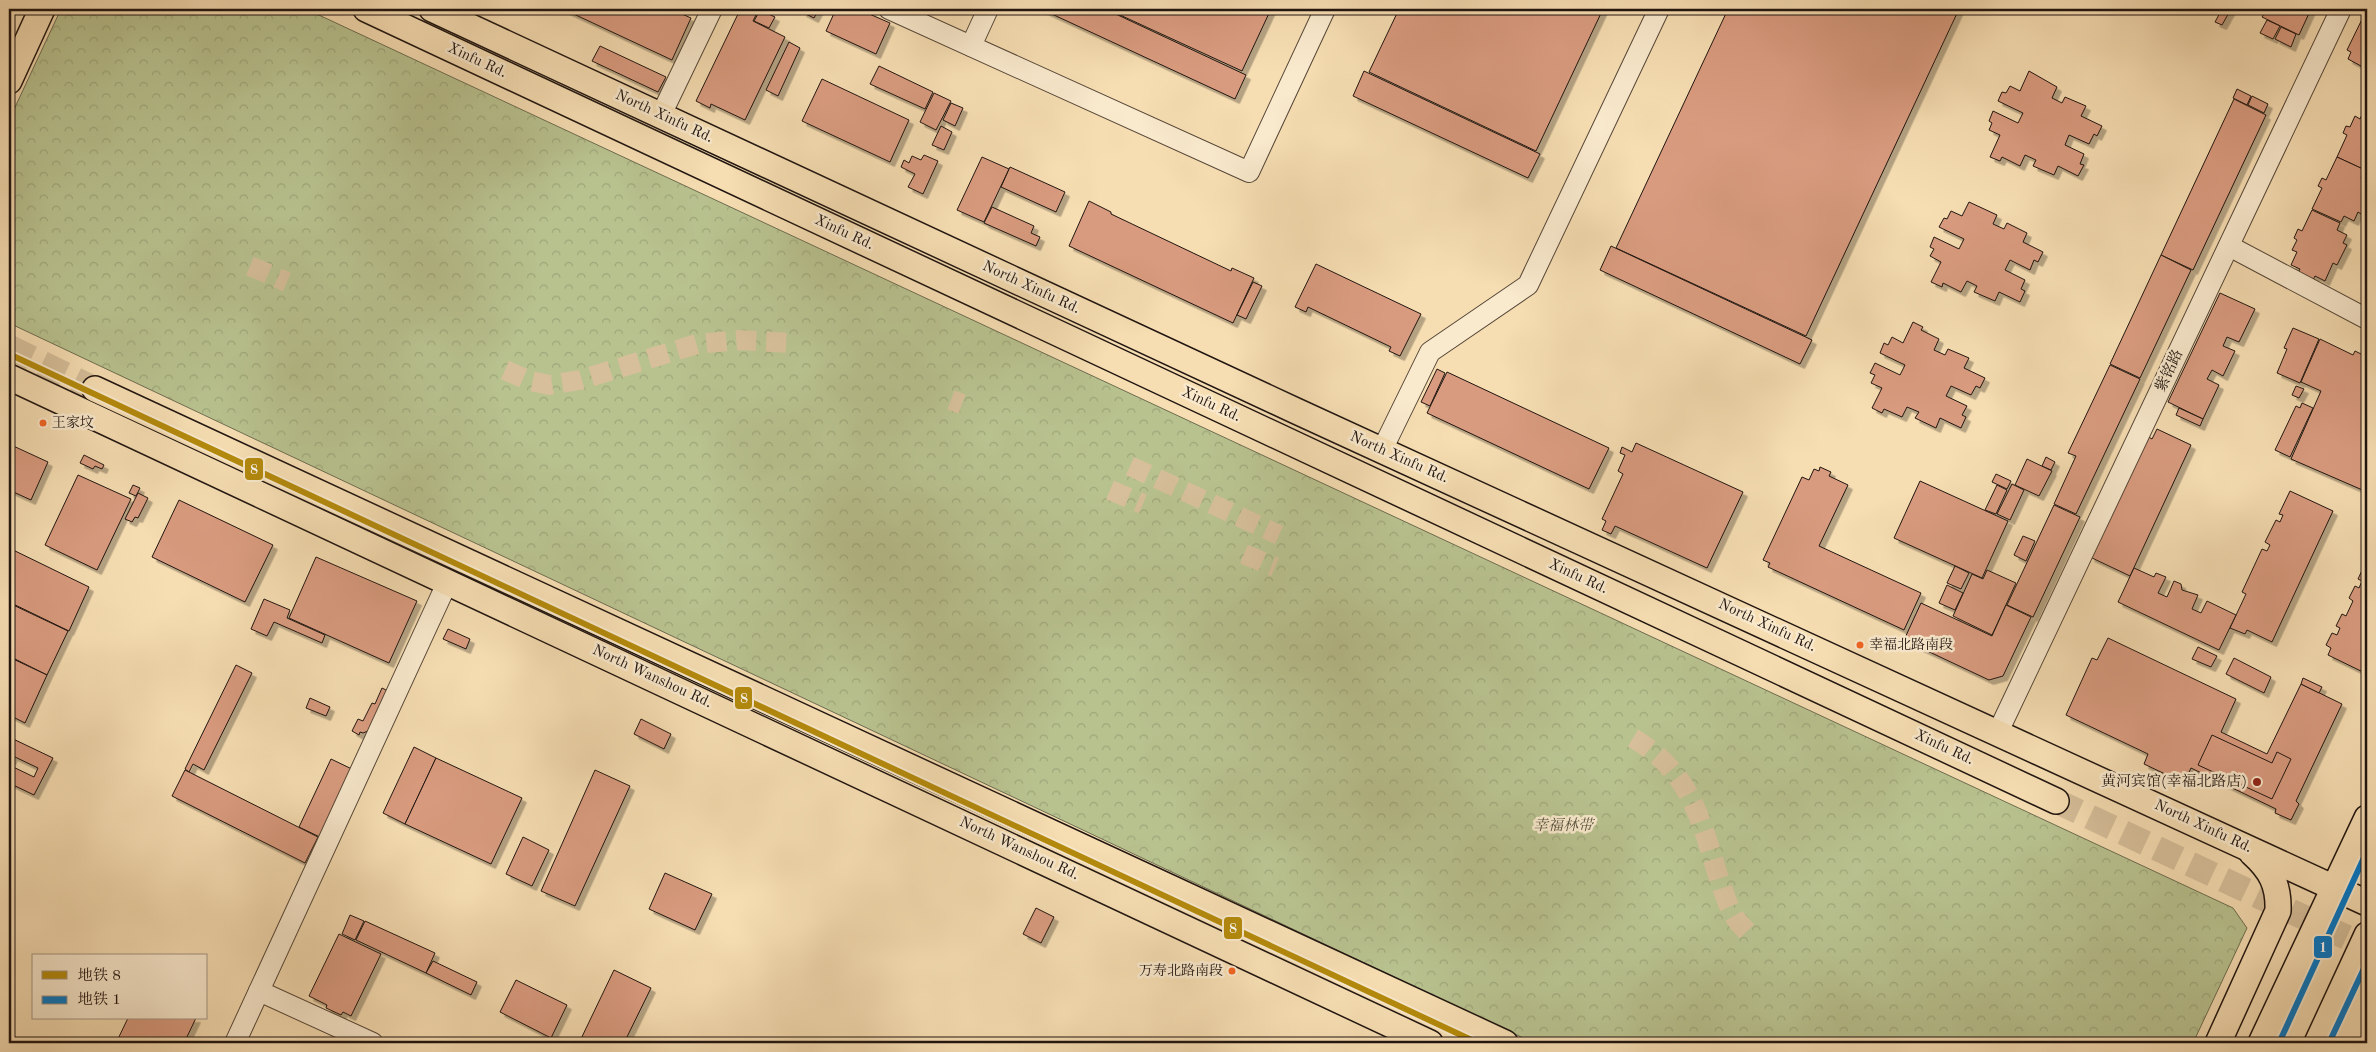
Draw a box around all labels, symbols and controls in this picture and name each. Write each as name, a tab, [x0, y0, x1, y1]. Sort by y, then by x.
street label: Xinfu Rd.	[445, 41, 509, 81]
street label: North Xinfu Rd.	[613, 88, 715, 146]
street label: Xinfu Rd.	[812, 213, 876, 253]
street label: North Xinfu Rd.	[980, 259, 1082, 317]
street label: 紫铭路	[2152, 347, 2186, 395]
street label: Xinfu Rd.	[1179, 385, 1243, 425]
place label: 王家坟	[52, 415, 94, 430]
marker: 王家坟	[38, 418, 48, 428]
street label: North Xinfu Rd.	[1347, 430, 1451, 486]
line badge: 8	[244, 457, 264, 481]
text: 8	[250, 463, 258, 477]
street label: Xinfu Rd.	[1546, 557, 1610, 597]
street label: North Xinfu Rd.	[1716, 597, 1818, 655]
place label: 幸福北路南段	[1869, 637, 1953, 652]
marker: 幸福北路南段	[1855, 640, 1865, 650]
street label: North Wanshou Rd.	[590, 643, 714, 711]
line badge: 8	[734, 686, 753, 710]
text: 8	[740, 692, 748, 706]
street label: Xinfu Rd.	[1912, 728, 1976, 768]
place label: 黄河宾馆(幸福北路店)	[2101, 773, 2247, 790]
marker: 黄河宾馆(幸福北路店)	[2251, 776, 2263, 788]
street label: North Xinfu Rd.	[2152, 798, 2254, 856]
street label: North Wanshou Rd.	[957, 815, 1081, 883]
park label: 幸福林带	[1533, 817, 1596, 834]
line badge: 8	[1223, 916, 1243, 940]
text: 8	[1229, 922, 1237, 936]
line badge: 1	[2313, 935, 2333, 959]
text: 1	[2319, 941, 2327, 955]
legend	[32, 954, 208, 1020]
place label: 万寿北路南段	[1139, 963, 1223, 978]
marker: 万寿北路南段	[1227, 966, 1237, 976]
text: 地铁 8	[78, 967, 121, 984]
text: 地铁 1	[78, 991, 121, 1008]

